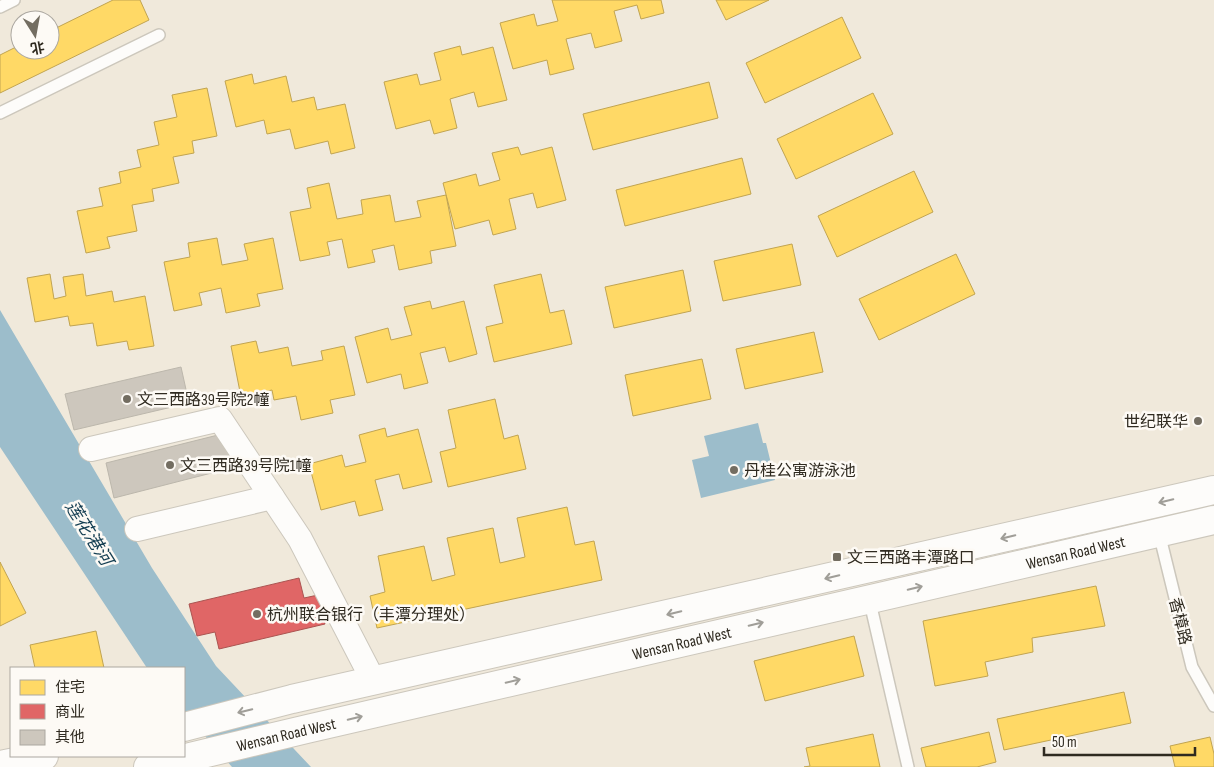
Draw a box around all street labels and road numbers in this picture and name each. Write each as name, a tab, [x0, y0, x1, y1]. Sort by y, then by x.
street label: Wensan Road West	[1024, 533, 1127, 574]
street label: 香樟路	[1165, 596, 1195, 647]
street label: Wensan Road West	[631, 623, 734, 665]
street label: Wensan Road West	[235, 715, 338, 756]

